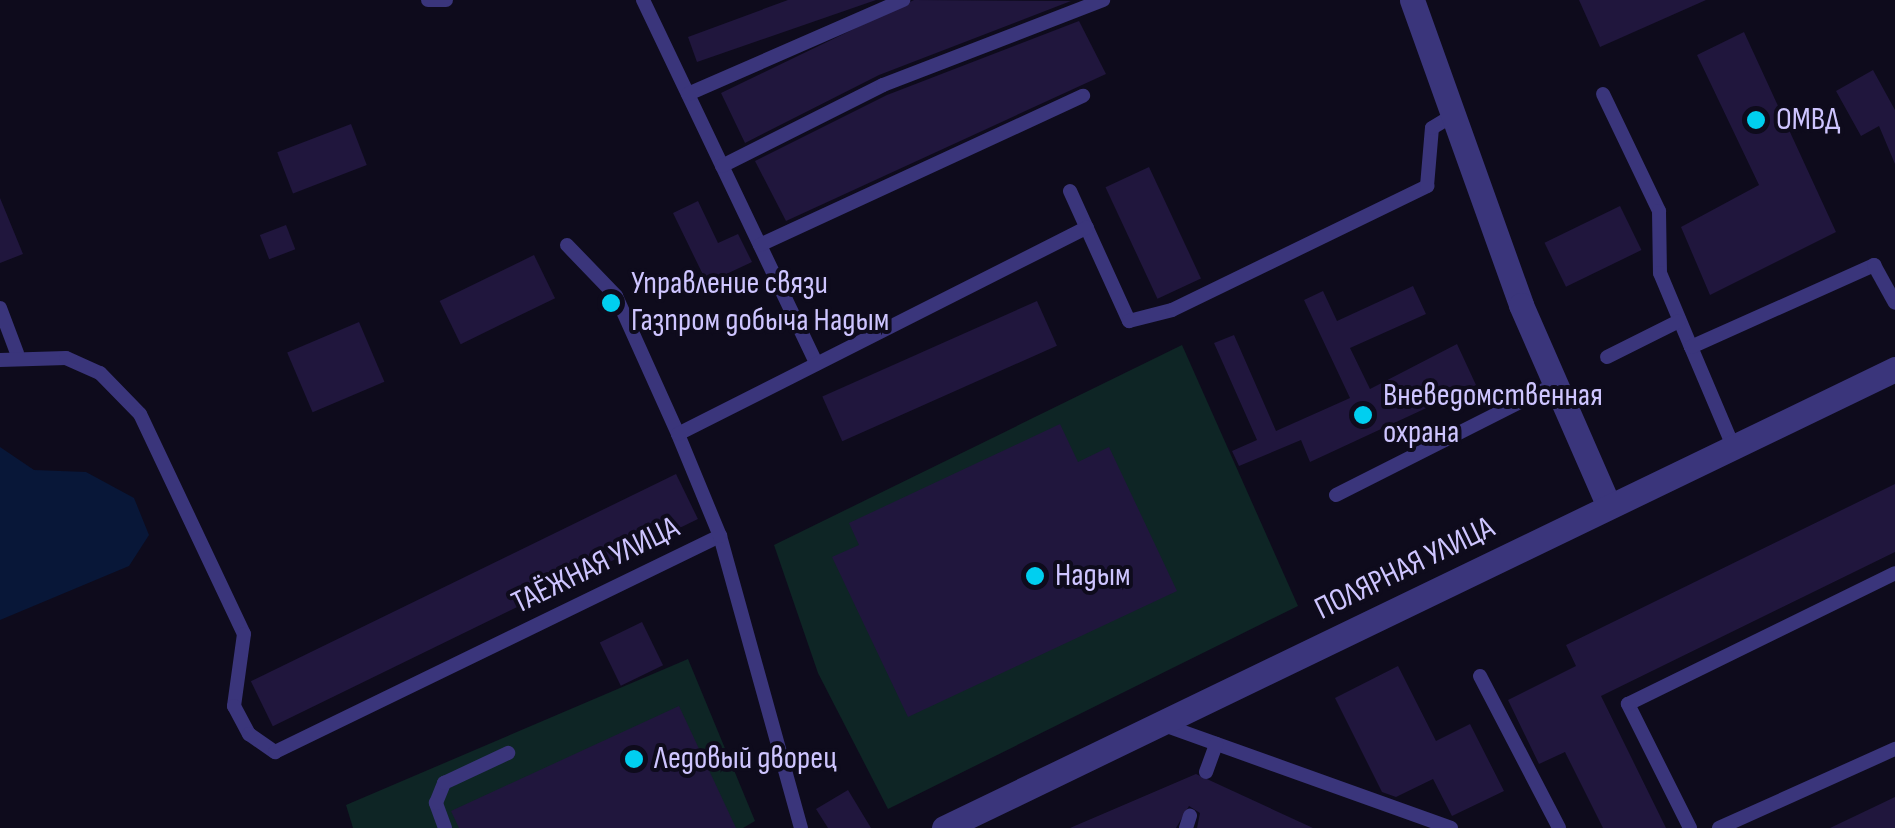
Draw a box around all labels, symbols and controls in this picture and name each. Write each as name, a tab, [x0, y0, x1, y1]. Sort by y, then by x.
place label: ОМВД	[1776, 101, 1840, 139]
marker: ОМВД	[1745, 109, 1767, 131]
place label: Управление связи Газпром добыча Надым	[631, 266, 889, 341]
marker: Управление связи Газпром добыча Надым	[600, 292, 622, 314]
place label: Вневедомственная охрана	[1383, 378, 1603, 453]
marker: Вневедомственная охрана	[1352, 404, 1374, 426]
street label: ТАЁЖНАЯ УЛИЦА	[506, 509, 686, 623]
street label: ПОЛЯРНАЯ УЛИЦА	[1309, 509, 1501, 629]
place label: Надым	[1055, 557, 1131, 595]
marker: Надым	[1024, 565, 1046, 587]
place label: Ледовый дворец	[654, 740, 837, 778]
marker: Ледовый дворец	[623, 748, 645, 770]

